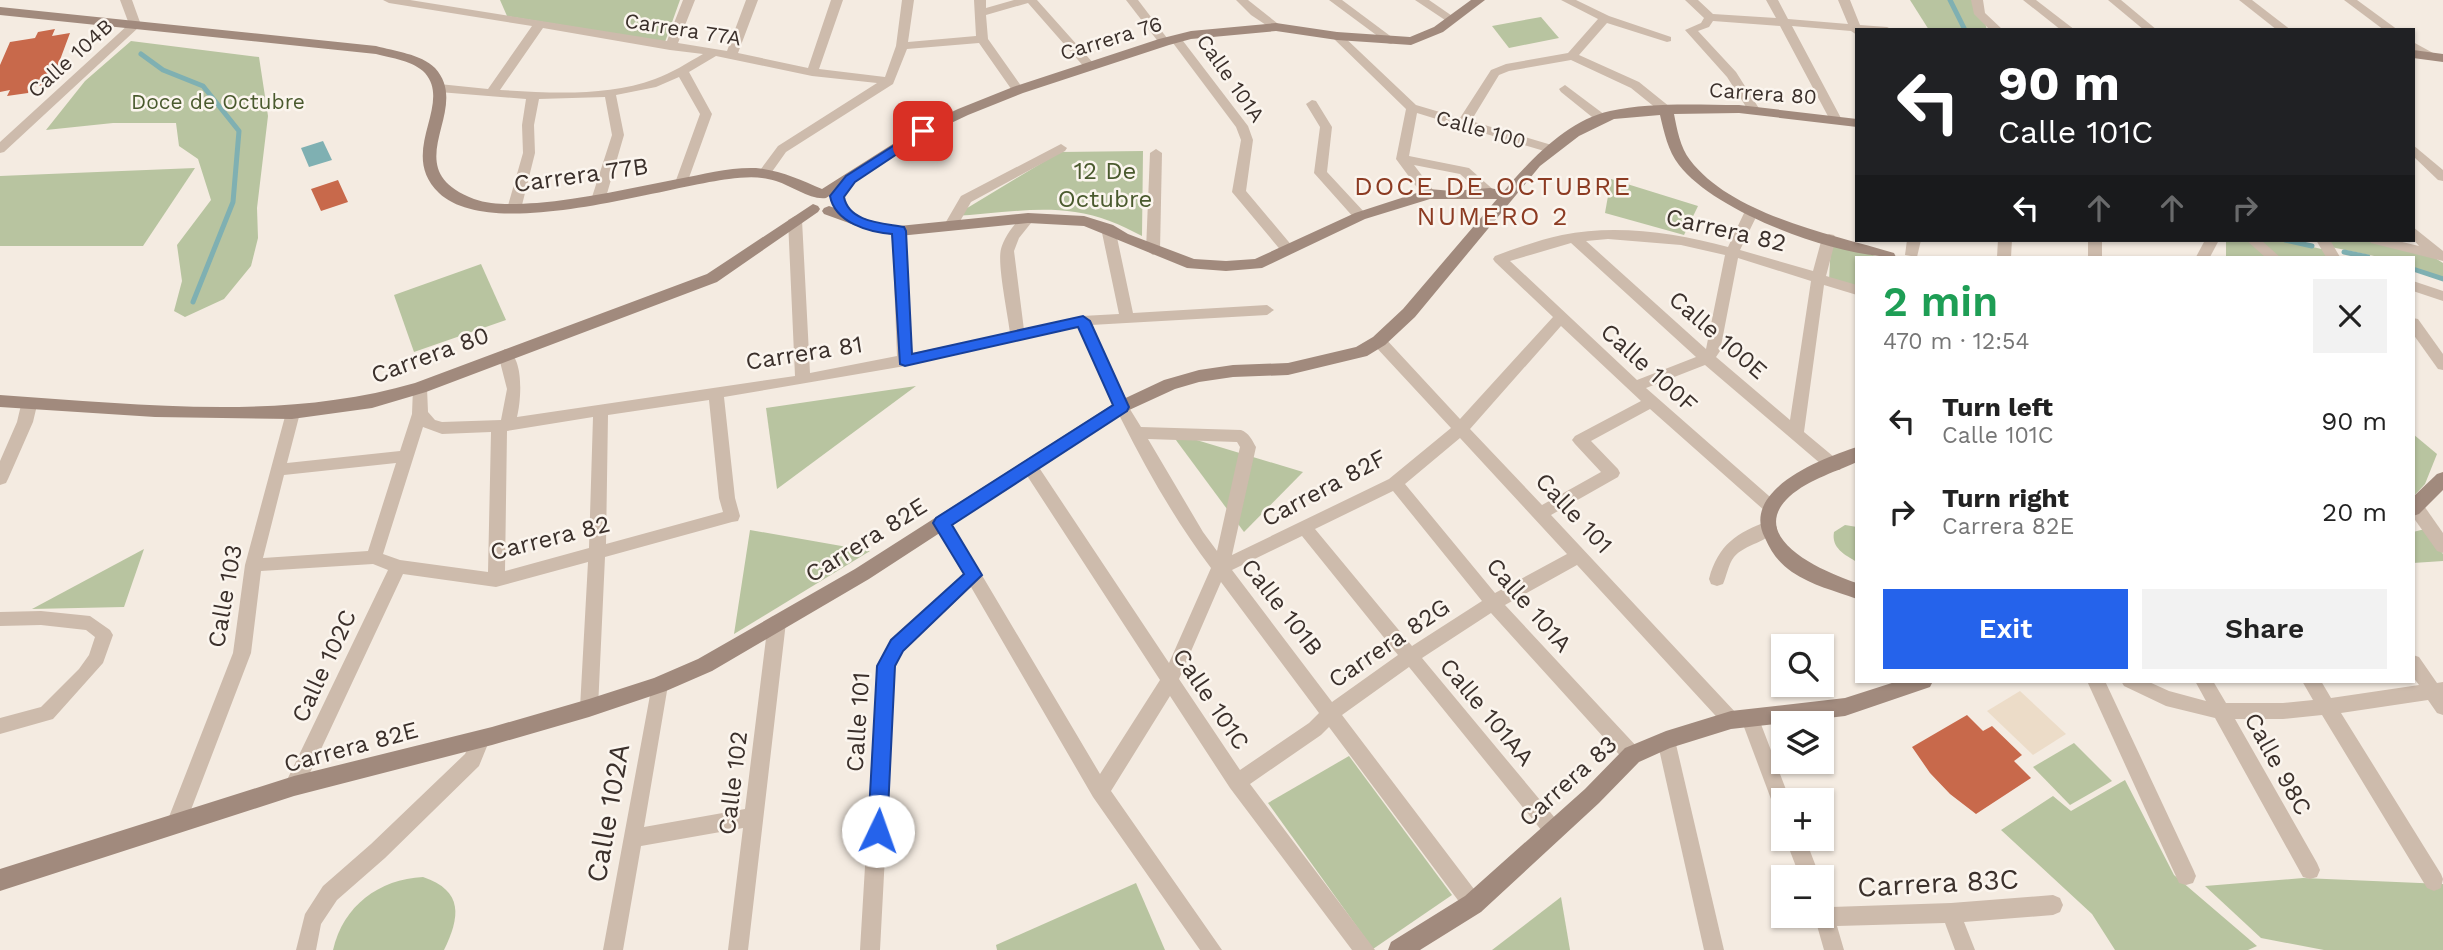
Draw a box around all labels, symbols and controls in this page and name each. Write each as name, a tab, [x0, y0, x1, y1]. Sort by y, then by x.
street label: Carrera 77A	[623, 7, 743, 51]
street label: Carrera 76	[1057, 11, 1165, 65]
street label: Calle 104B	[22, 13, 118, 103]
street label: Calle 101A	[1192, 29, 1270, 127]
text: 90 m	[1998, 54, 2120, 112]
icon: left	[1883, 56, 1974, 147]
street label: Carrera 80	[1708, 77, 1818, 109]
park label: Doce de Octubre	[131, 89, 305, 114]
pin	[893, 101, 953, 161]
street label: Calle 100	[1433, 104, 1529, 154]
icon: arrive	[904, 112, 942, 150]
text: Calle 101C	[1998, 113, 2153, 151]
street label: Carrera 77B	[512, 152, 650, 198]
park label: 12 De Octubre	[1058, 157, 1152, 213]
district label: DOCE DE OCTUBRE NUMERO 2	[1354, 171, 1632, 231]
icon: left	[2007, 189, 2045, 227]
icon: ahead	[2080, 189, 2118, 227]
icon: ahead	[2153, 189, 2191, 227]
icon: right	[2226, 189, 2264, 227]
street label: Carrera 82	[1663, 203, 1789, 257]
text: 2 min	[1883, 277, 1998, 326]
button: close	[2313, 279, 2387, 353]
street label: Calle 100E	[1663, 285, 1773, 385]
street label: Calle 100F	[1595, 317, 1703, 419]
street label: Carrera 80	[367, 321, 493, 389]
text: 470 m · 12:54	[1883, 328, 2029, 355]
street label: Carrera 81	[744, 330, 864, 376]
text: Turn left	[1942, 392, 2053, 422]
icon: left	[1883, 402, 1921, 440]
text: 90 m	[2321, 406, 2387, 436]
text: Calle 101C	[1942, 422, 2054, 449]
street label: Carrera 82F	[1257, 443, 1391, 533]
street label: Calle 101	[1530, 467, 1618, 559]
text: Turn right	[1942, 483, 2069, 513]
street label: Carrera 82E	[800, 492, 932, 588]
icon: right	[1883, 493, 1921, 531]
text: 20 m	[2322, 497, 2387, 527]
street label: Carrera 82	[487, 510, 613, 566]
text: Carrera 82E	[1942, 513, 2074, 540]
street label: Calle 103	[202, 542, 248, 650]
street label: Calle 101A	[1480, 552, 1578, 658]
street label: Calle 101B	[1235, 553, 1329, 661]
button: Exit	[1883, 589, 2128, 669]
button: Share	[2142, 589, 2387, 669]
street label: Carrera 82G	[1323, 592, 1455, 694]
street label: Calle 102C	[286, 605, 362, 727]
map controls	[1771, 634, 1834, 928]
button: search	[1771, 634, 1834, 697]
street label: Calle 101C	[1167, 643, 1255, 755]
street label: Calle 101AA	[1434, 653, 1540, 772]
street label: Calle 101	[841, 671, 875, 773]
street label: Calle 98C	[2238, 708, 2318, 820]
button: layers	[1771, 711, 1834, 774]
street label: Carrera 82E	[281, 716, 421, 778]
street label: Calle 102	[713, 729, 753, 837]
street label: Carrera 83	[1513, 730, 1623, 832]
street label: Calle 102A	[580, 741, 636, 885]
button: +	[1771, 788, 1834, 851]
position arrow	[841, 794, 915, 868]
street label: Carrera 83C	[1856, 862, 2020, 904]
button: −	[1771, 865, 1834, 928]

